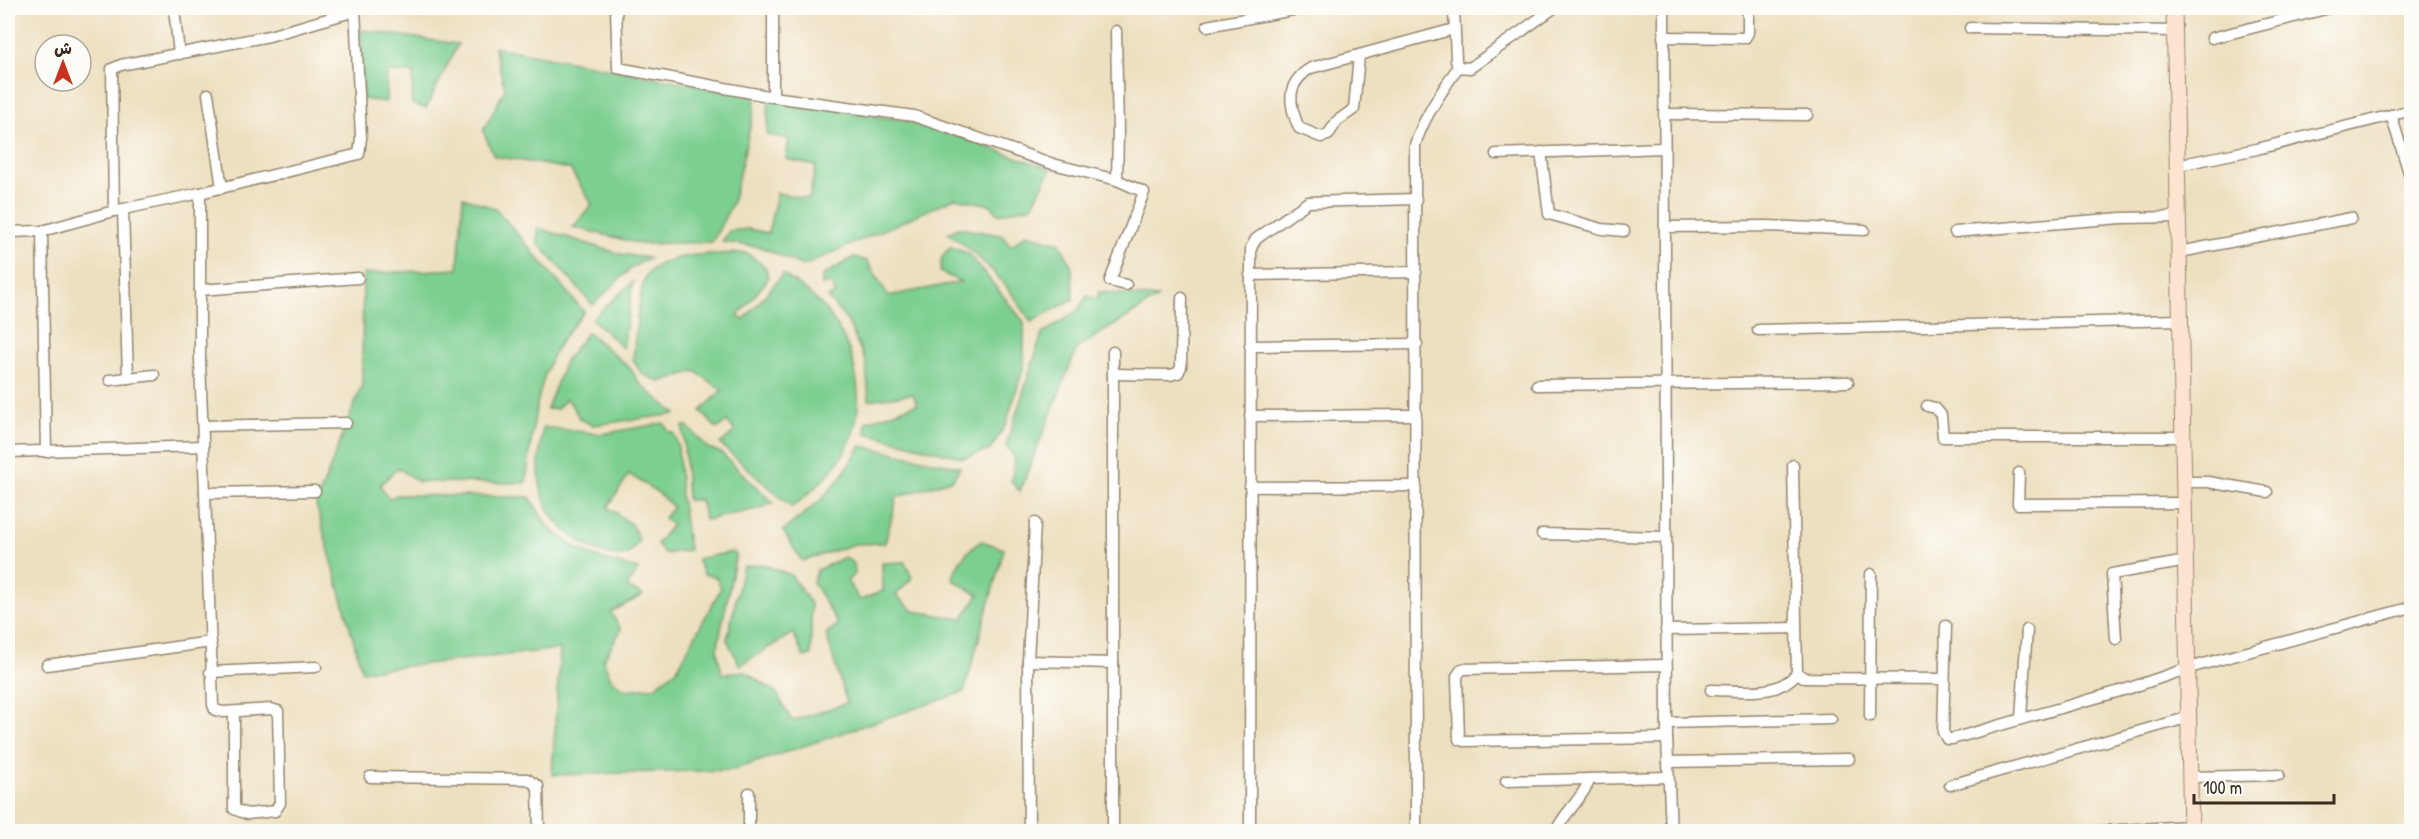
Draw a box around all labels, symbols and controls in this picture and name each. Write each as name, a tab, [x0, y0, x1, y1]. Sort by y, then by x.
north arrow	[33, 33, 93, 93]
text: ش	[54, 37, 72, 59]
scale bar	[2194, 767, 2334, 805]
text: 100 m	[2203, 775, 2242, 800]

